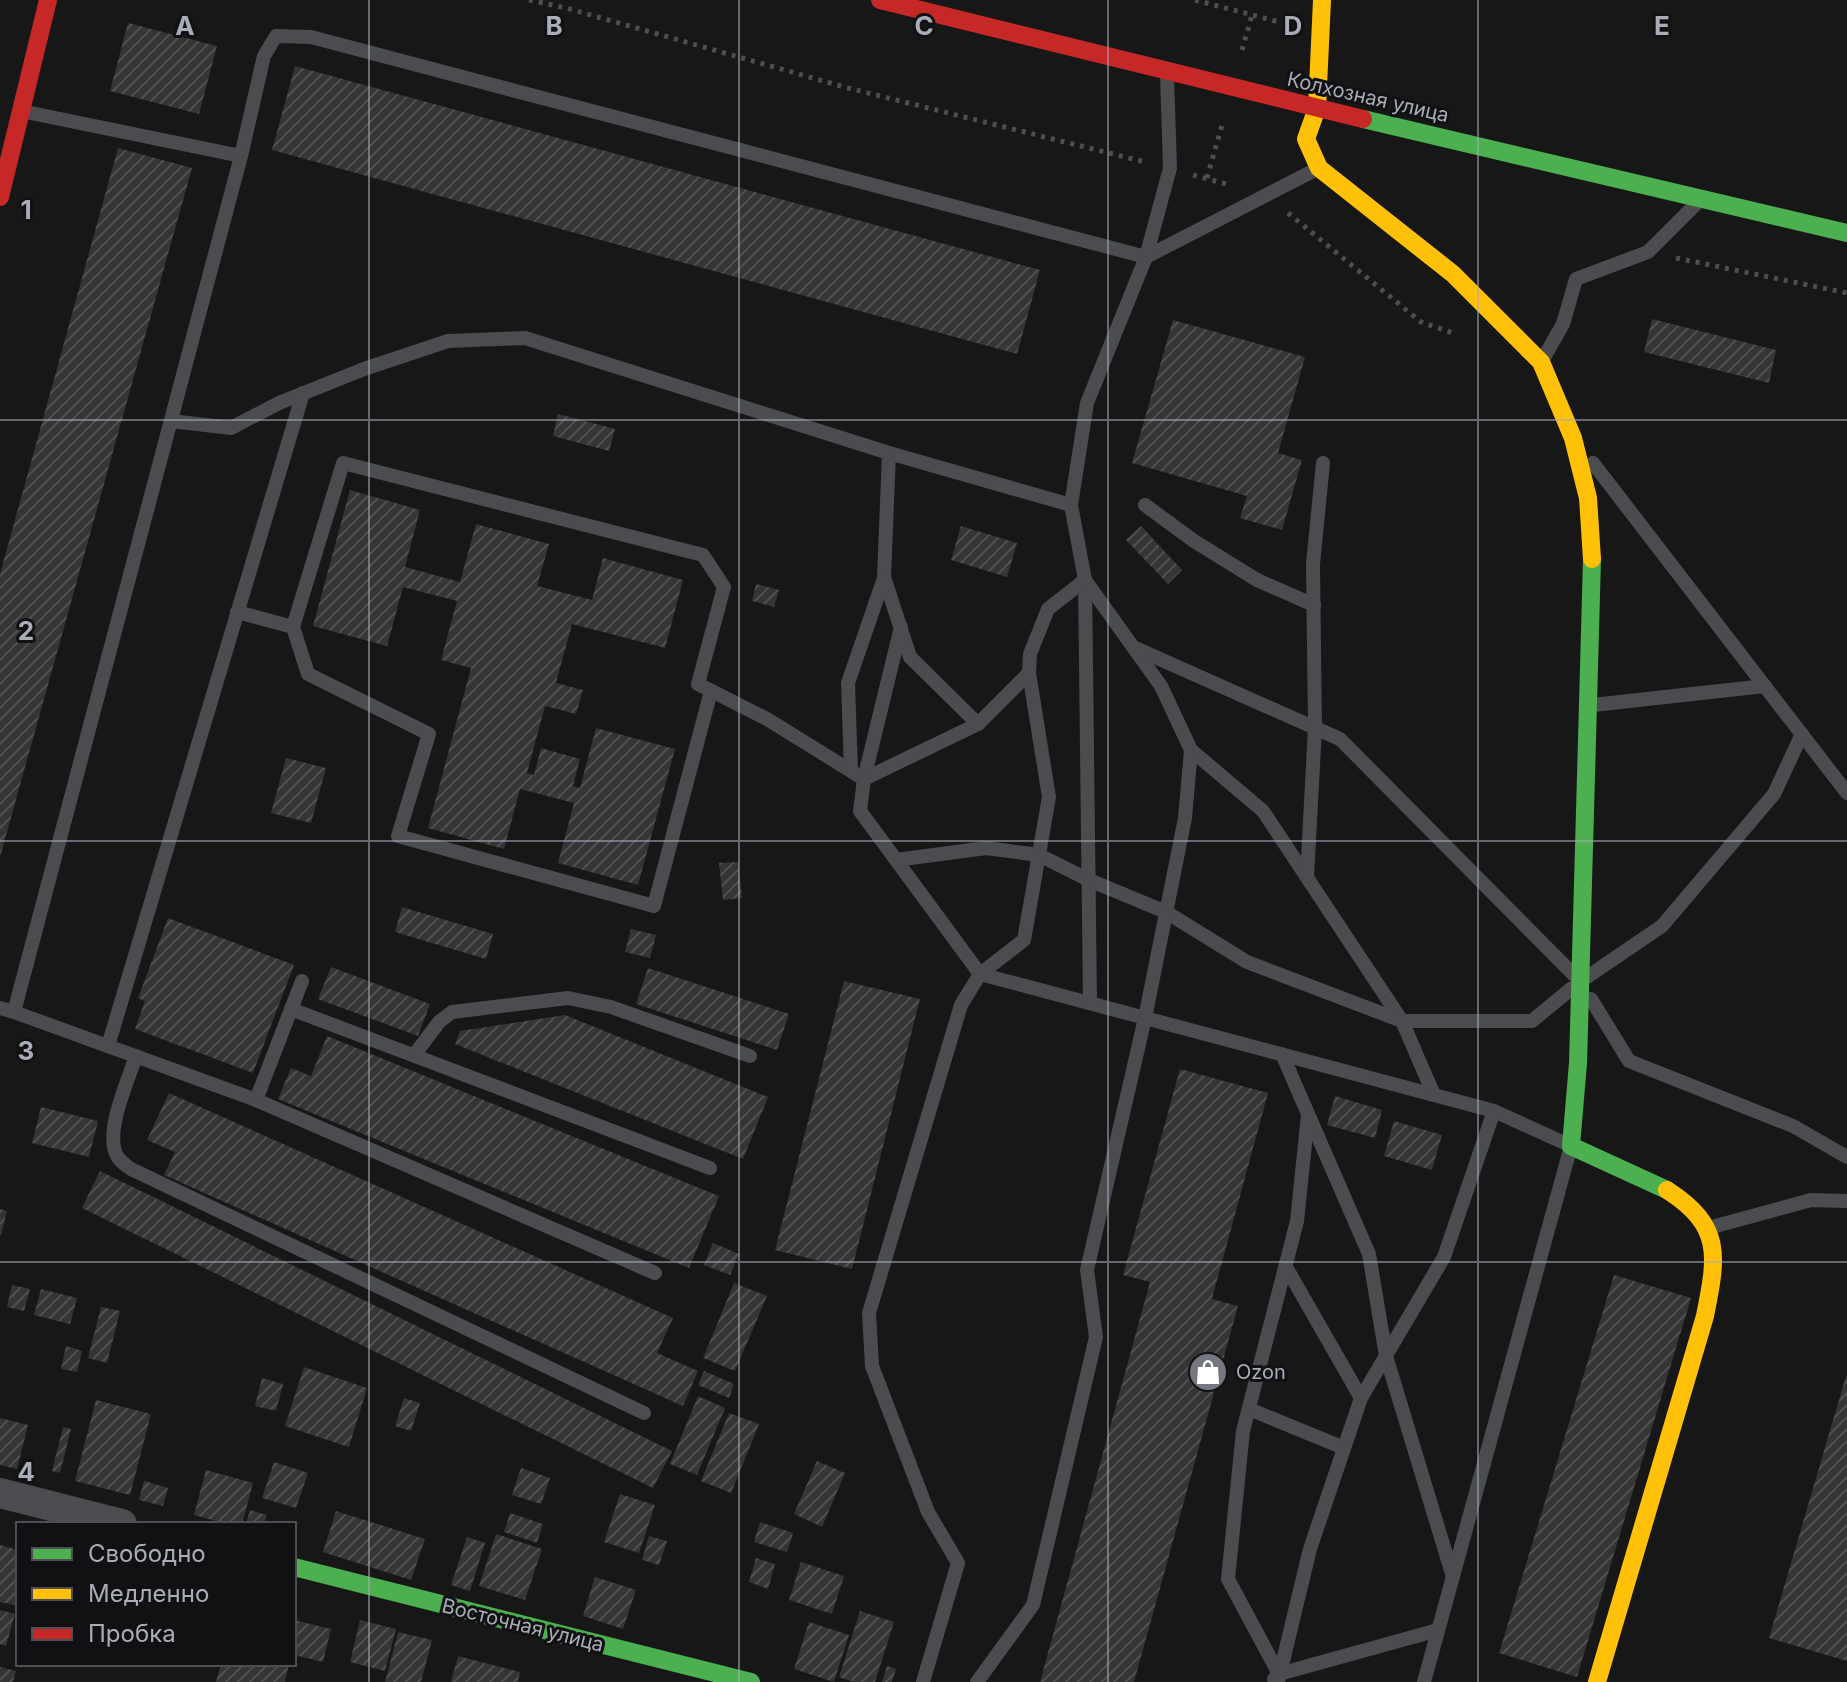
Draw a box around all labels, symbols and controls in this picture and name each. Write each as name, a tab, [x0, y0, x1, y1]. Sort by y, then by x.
text: A	[175, 10, 195, 41]
text: B	[545, 10, 563, 41]
text: C	[914, 10, 934, 41]
text: D	[1284, 10, 1302, 41]
text: E	[1654, 10, 1670, 41]
street label: Колхозная улица	[1285, 67, 1451, 127]
text: 1	[20, 194, 32, 225]
text: 2	[18, 615, 34, 646]
text: 3	[18, 1035, 34, 1066]
shop icon: Ozon	[1187, 1351, 1229, 1393]
place label: Ozon	[1236, 1360, 1286, 1384]
text: 4	[17, 1456, 35, 1487]
legend	[16, 1522, 296, 1666]
text: Свободно	[88, 1539, 206, 1568]
text: Медленно	[88, 1579, 209, 1608]
street label: Восточная улица	[440, 1593, 606, 1657]
text: Пробка	[88, 1619, 176, 1648]

